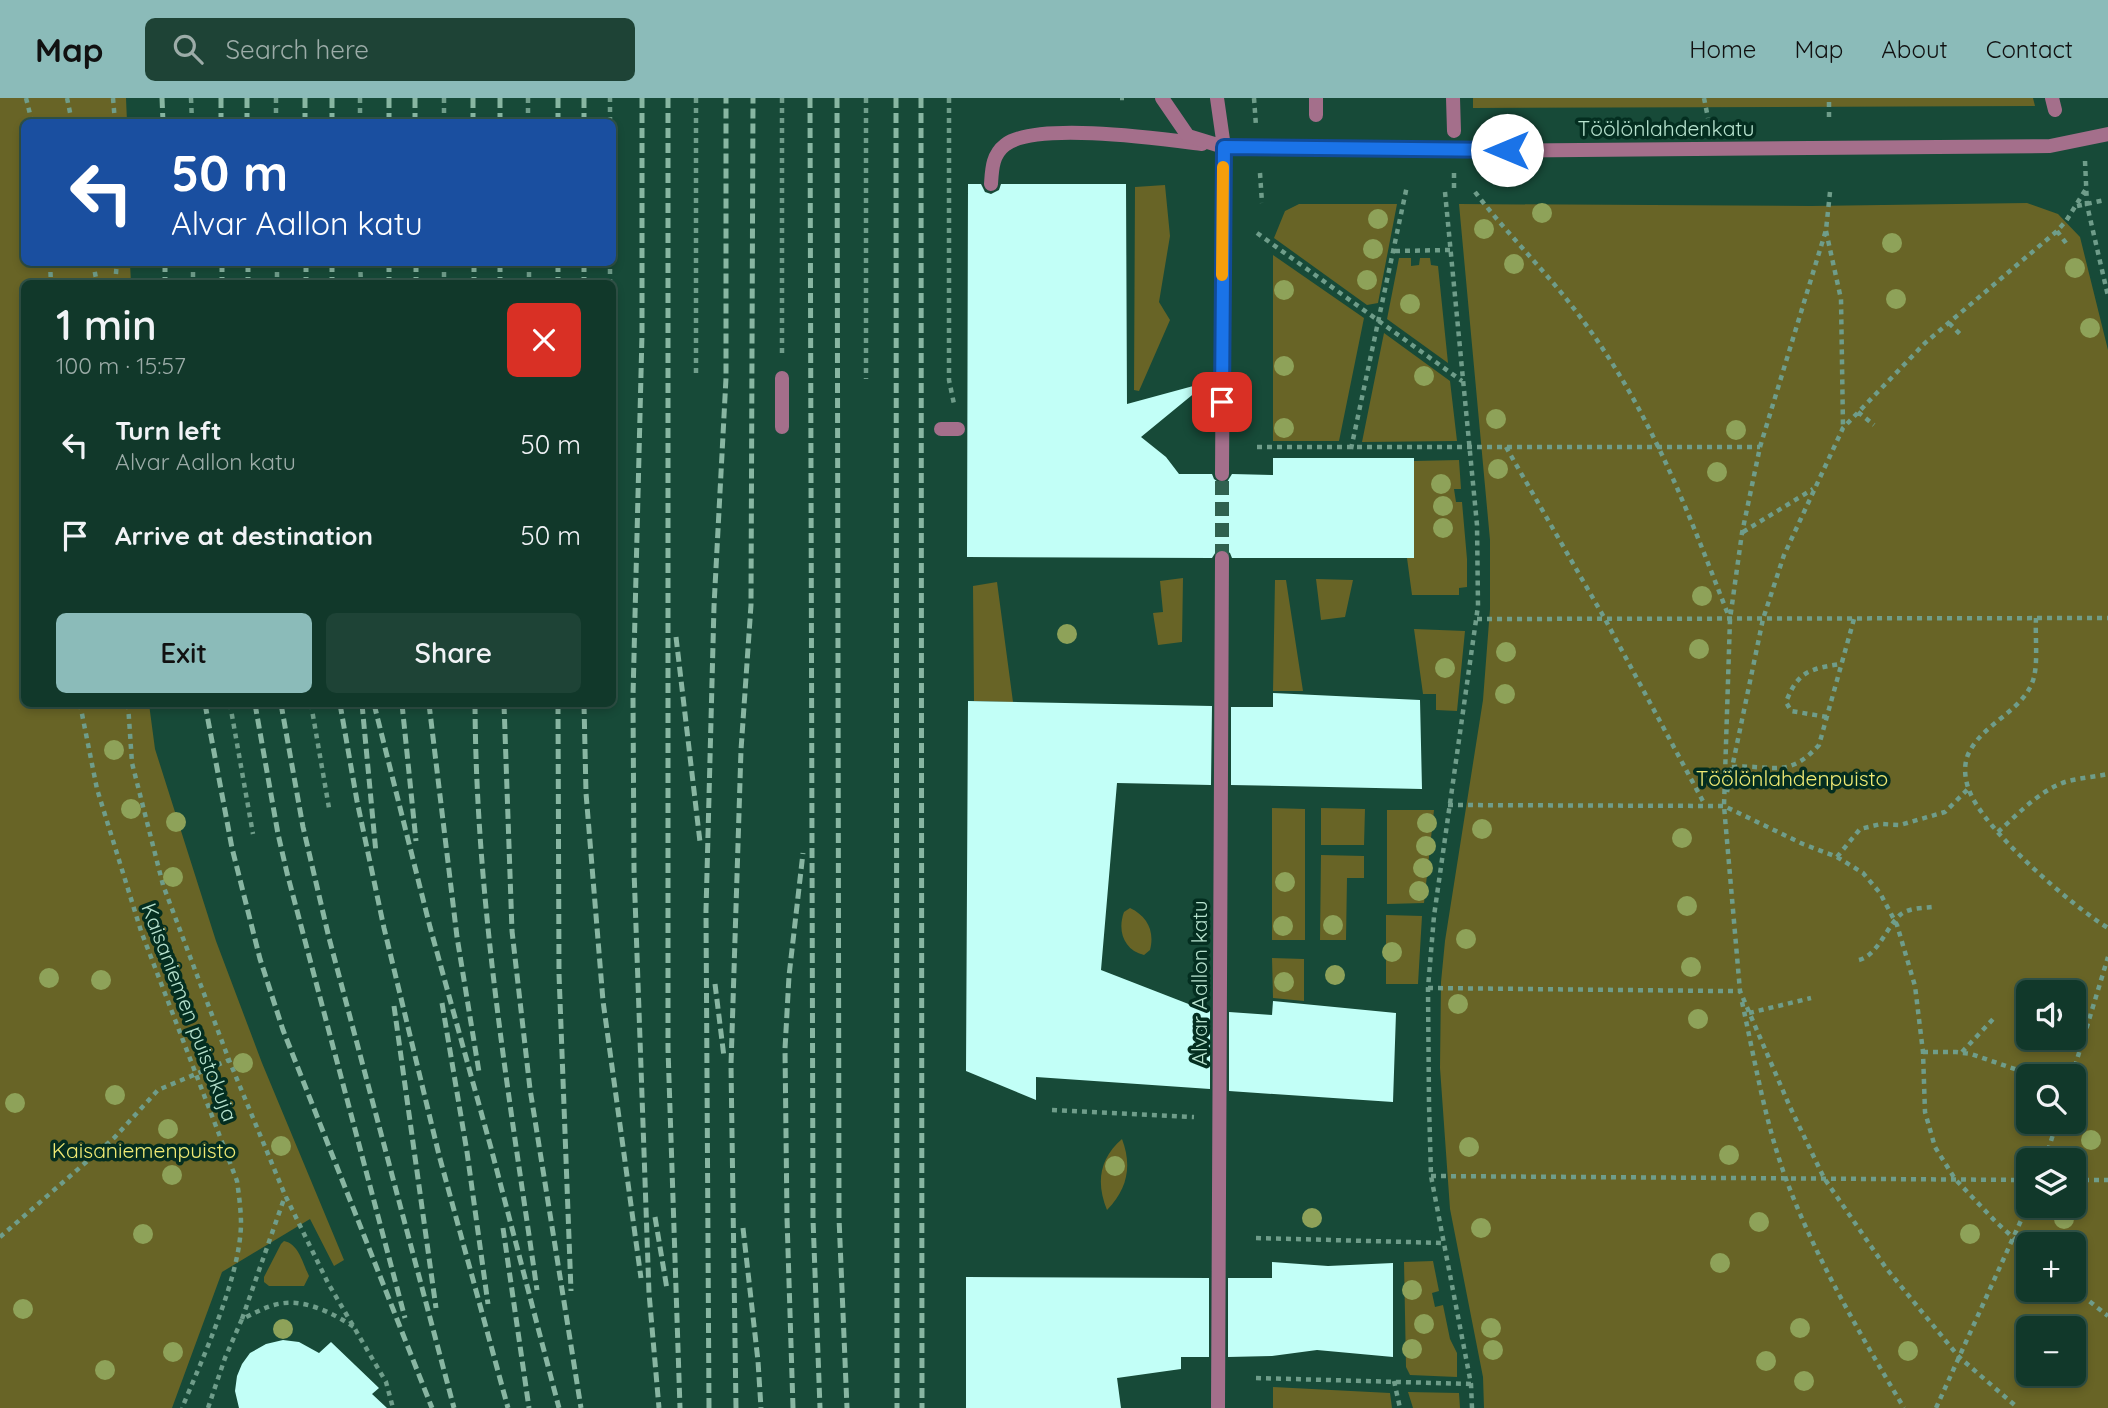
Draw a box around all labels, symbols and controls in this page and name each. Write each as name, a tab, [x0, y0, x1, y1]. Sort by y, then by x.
search box	[145, 18, 635, 81]
text: Map	[35, 29, 103, 70]
icon: search	[169, 30, 207, 68]
text: Search here	[225, 33, 369, 66]
text: Home	[1689, 34, 1756, 64]
text: Map	[1794, 34, 1843, 64]
text: About	[1881, 34, 1948, 64]
text: Contact	[1986, 34, 2073, 64]
position arrow	[1470, 113, 1544, 187]
street label: Töölönlahdenkatu	[1578, 115, 1754, 141]
text: 50 m	[171, 142, 288, 203]
icon: left	[56, 147, 147, 238]
text: Alvar Aallon katu	[171, 203, 423, 243]
text: 1 min	[56, 298, 157, 351]
button: close	[507, 303, 581, 377]
text: 100 m · 15:57	[56, 351, 186, 380]
pin	[1192, 372, 1252, 432]
icon: arrive	[1203, 383, 1241, 421]
text: Turn left	[115, 414, 222, 447]
icon: left	[56, 426, 94, 464]
text: 50 m	[521, 428, 581, 461]
text: Alvar Aallon katu	[115, 447, 296, 476]
icon: arrive	[56, 517, 94, 555]
text: Arrive at destination	[115, 519, 373, 552]
text: 50 m	[521, 519, 581, 552]
button: Exit	[56, 613, 312, 693]
button: Share	[326, 613, 581, 693]
park label: Töölönlahdenpuisto	[1696, 765, 1888, 791]
street label: Kaisaniemen puistokuja	[136, 899, 244, 1125]
street label: Alvar Aallon katu	[1186, 900, 1212, 1066]
map controls	[2016, 980, 2086, 1386]
button: sound	[2016, 980, 2086, 1050]
button: search	[2016, 1064, 2086, 1134]
park label: Kaisaniemenpuisto	[52, 1137, 236, 1163]
button: layers	[2016, 1148, 2086, 1218]
button: +	[2016, 1232, 2086, 1302]
button: −	[2016, 1316, 2086, 1386]

